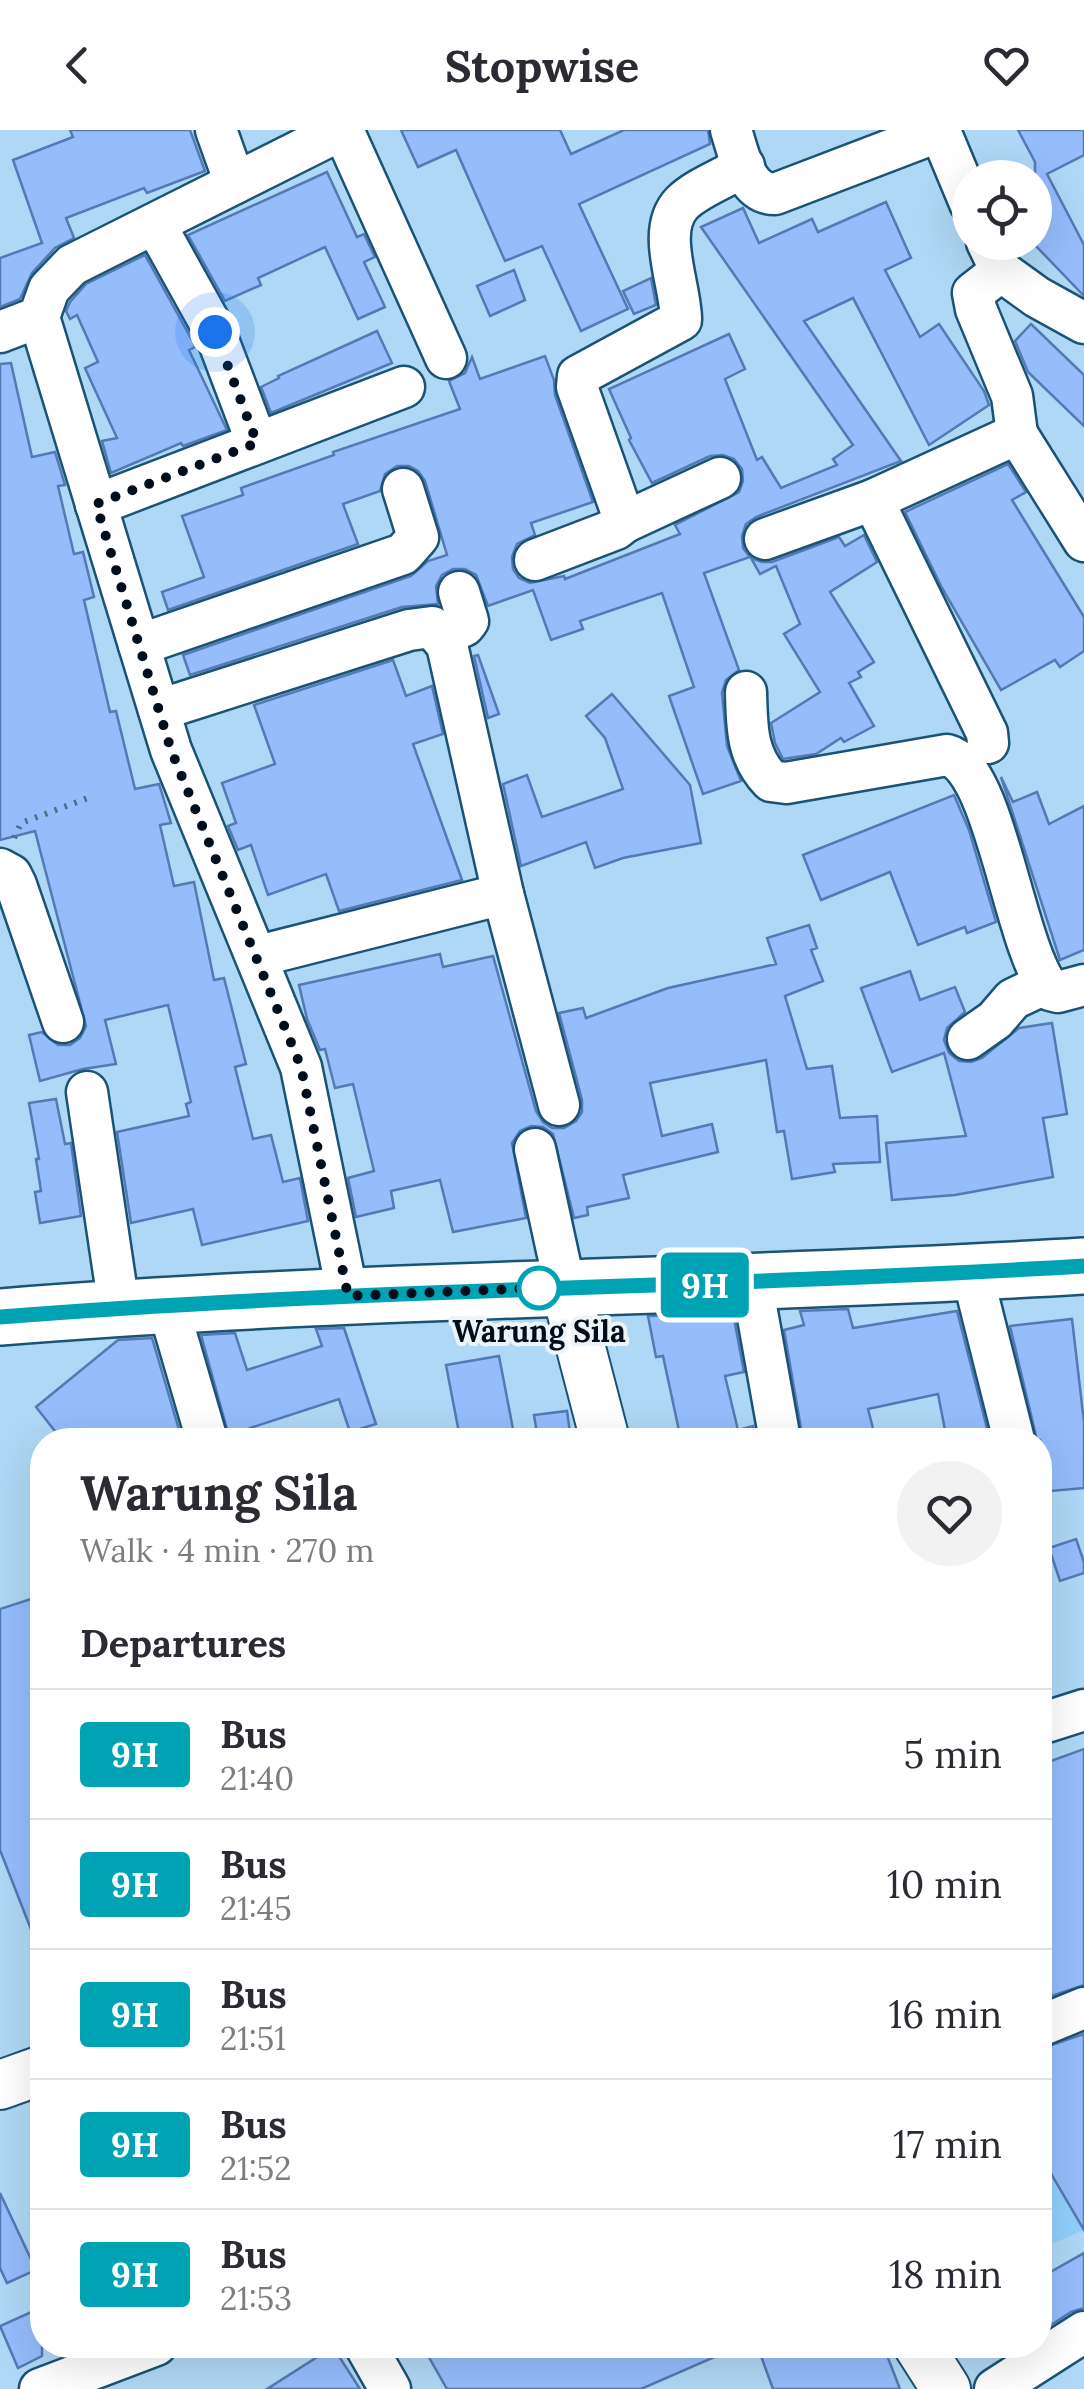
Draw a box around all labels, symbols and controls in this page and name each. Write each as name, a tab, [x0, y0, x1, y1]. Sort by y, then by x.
text: Stopwise	[445, 37, 639, 94]
icon: back	[50, 38, 105, 93]
icon: heart	[979, 38, 1034, 93]
map controls	[952, 160, 1052, 260]
button: locate	[952, 160, 1052, 260]
your location	[190, 307, 240, 357]
line badge: 9H	[660, 1252, 750, 1318]
text: 9H	[681, 1263, 729, 1308]
marker: Warung Sila	[518, 1267, 560, 1309]
place label: Warung Sila	[452, 1312, 626, 1351]
button: heart	[897, 1461, 1002, 1566]
text: Warung Sila	[80, 1462, 357, 1523]
text: Walk · 4 min · 270 m	[80, 1530, 374, 1571]
text: Departures	[80, 1619, 286, 1667]
text: Bus	[220, 1710, 287, 1758]
text: 5 min	[904, 1730, 1002, 1778]
text: 9H	[111, 1732, 159, 1777]
text: 21:40	[220, 1758, 294, 1799]
text: Bus	[220, 1840, 287, 1888]
text: 10 min	[887, 1860, 1002, 1908]
text: 9H	[111, 1862, 159, 1907]
text: 21:45	[220, 1888, 292, 1929]
text: Bus	[220, 1970, 287, 2018]
text: 16 min	[888, 1990, 1002, 2038]
text: 9H	[111, 1992, 159, 2037]
text: 21:51	[220, 2018, 286, 2059]
text: Bus	[220, 2100, 287, 2148]
text: 17 min	[893, 2120, 1002, 2168]
text: 9H	[111, 2122, 159, 2167]
text: 21:52	[220, 2148, 291, 2189]
text: Bus	[220, 2230, 287, 2278]
text: 18 min	[889, 2250, 1002, 2298]
text: 9H	[111, 2252, 159, 2297]
text: 21:53	[220, 2278, 292, 2319]

